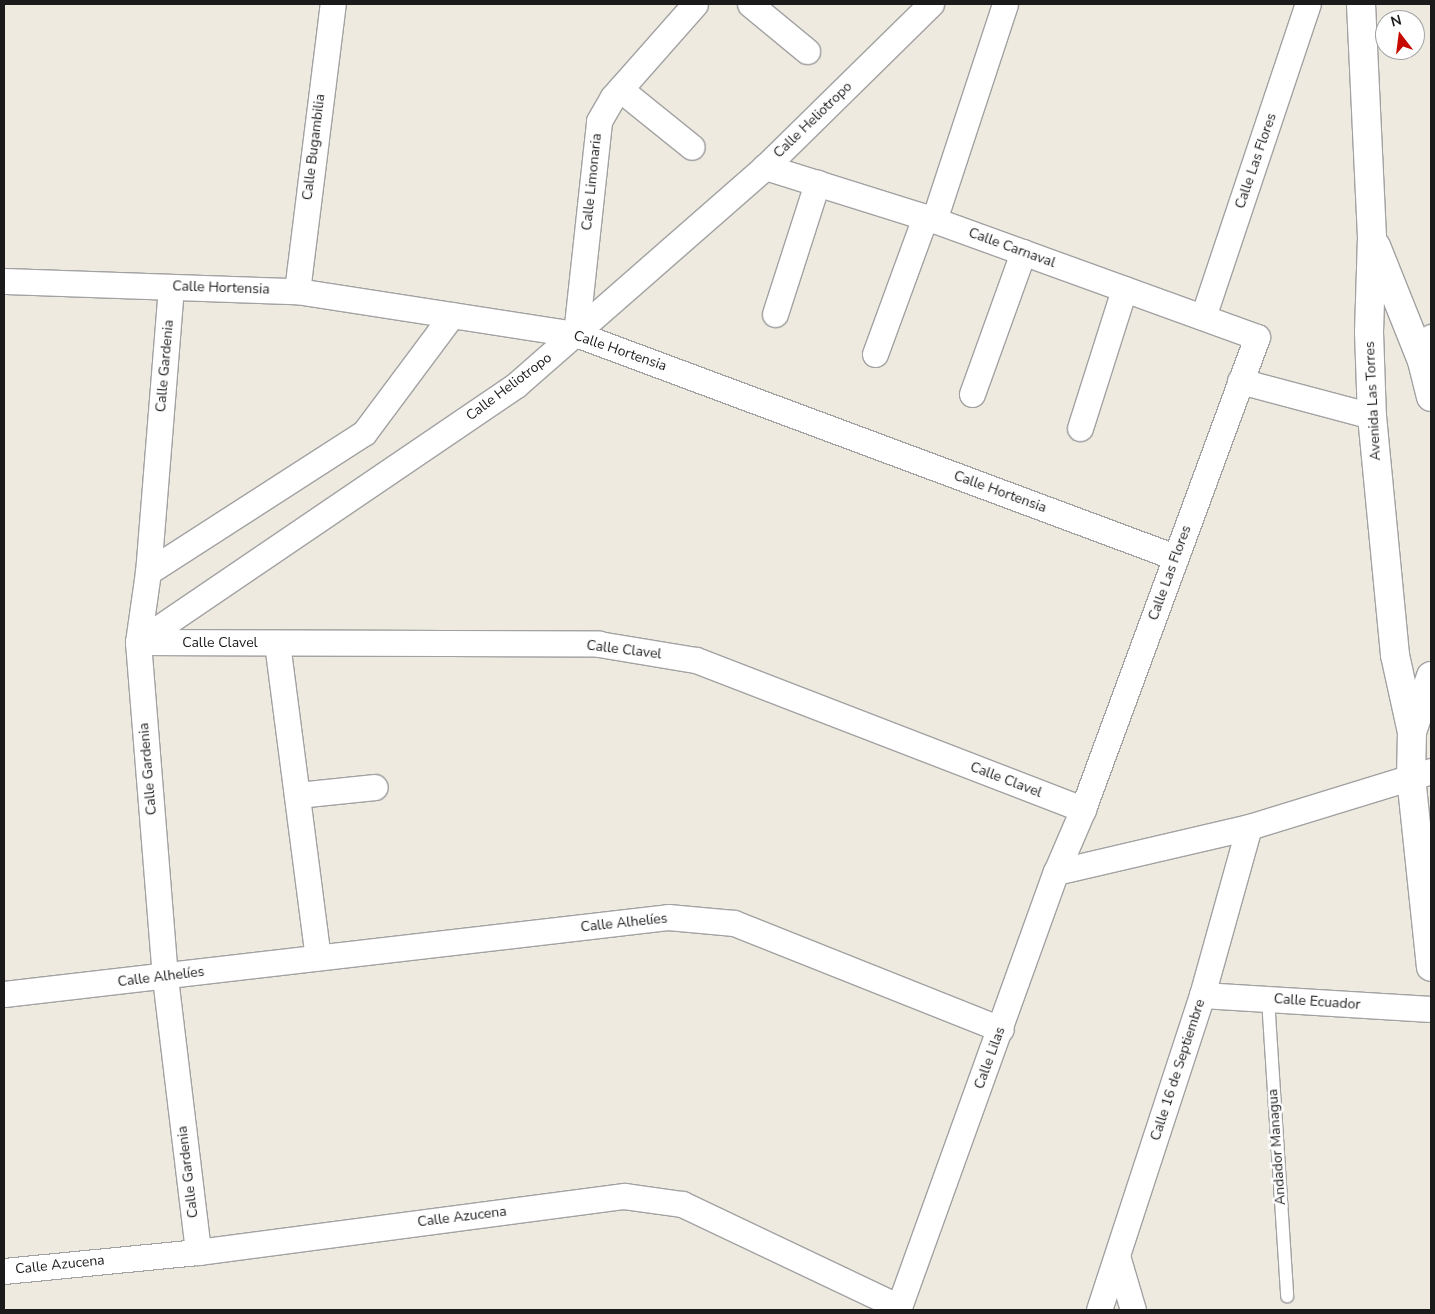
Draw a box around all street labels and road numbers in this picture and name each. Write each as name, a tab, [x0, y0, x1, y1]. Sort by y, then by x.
street label: Calle Heliotropo	[770, 78, 856, 162]
street label: Calle Bugambilia	[299, 93, 329, 201]
street label: Calle Las Flores	[1232, 111, 1280, 211]
street label: Calle Limonaria	[579, 133, 605, 231]
street label: Calle Carnaval	[966, 224, 1058, 272]
street label: Calle Hortensia	[172, 278, 270, 298]
street label: Calle Gardenia	[153, 319, 177, 413]
street label: Calle Hortensia	[571, 327, 669, 375]
street label: Avenida Las Torres	[1361, 341, 1385, 461]
street label: Calle Heliotropo	[463, 349, 555, 425]
street label: Calle Hortensia	[951, 467, 1049, 517]
street label: Calle Las Flores	[1145, 523, 1195, 623]
street label: Calle Clavel	[182, 635, 258, 651]
street label: Calle Clavel	[586, 637, 662, 663]
street label: Calle Gardenia	[136, 722, 160, 816]
street label: Calle Clavel	[968, 759, 1044, 801]
street label: Calle Alhelíes	[580, 910, 668, 936]
street label: Calle Alhelíes	[117, 963, 205, 991]
street label: Calle Ecuador	[1273, 991, 1361, 1013]
street label: Calle 16 de Septiembre	[1147, 997, 1209, 1143]
street label: Calle Lilas	[971, 1025, 1009, 1091]
street label: Andador Managua	[1265, 1088, 1289, 1206]
street label: Calle Gardenia	[174, 1125, 202, 1219]
street label: Calle Azucena	[417, 1203, 507, 1231]
street label: Calle Azucena	[15, 1252, 105, 1278]

